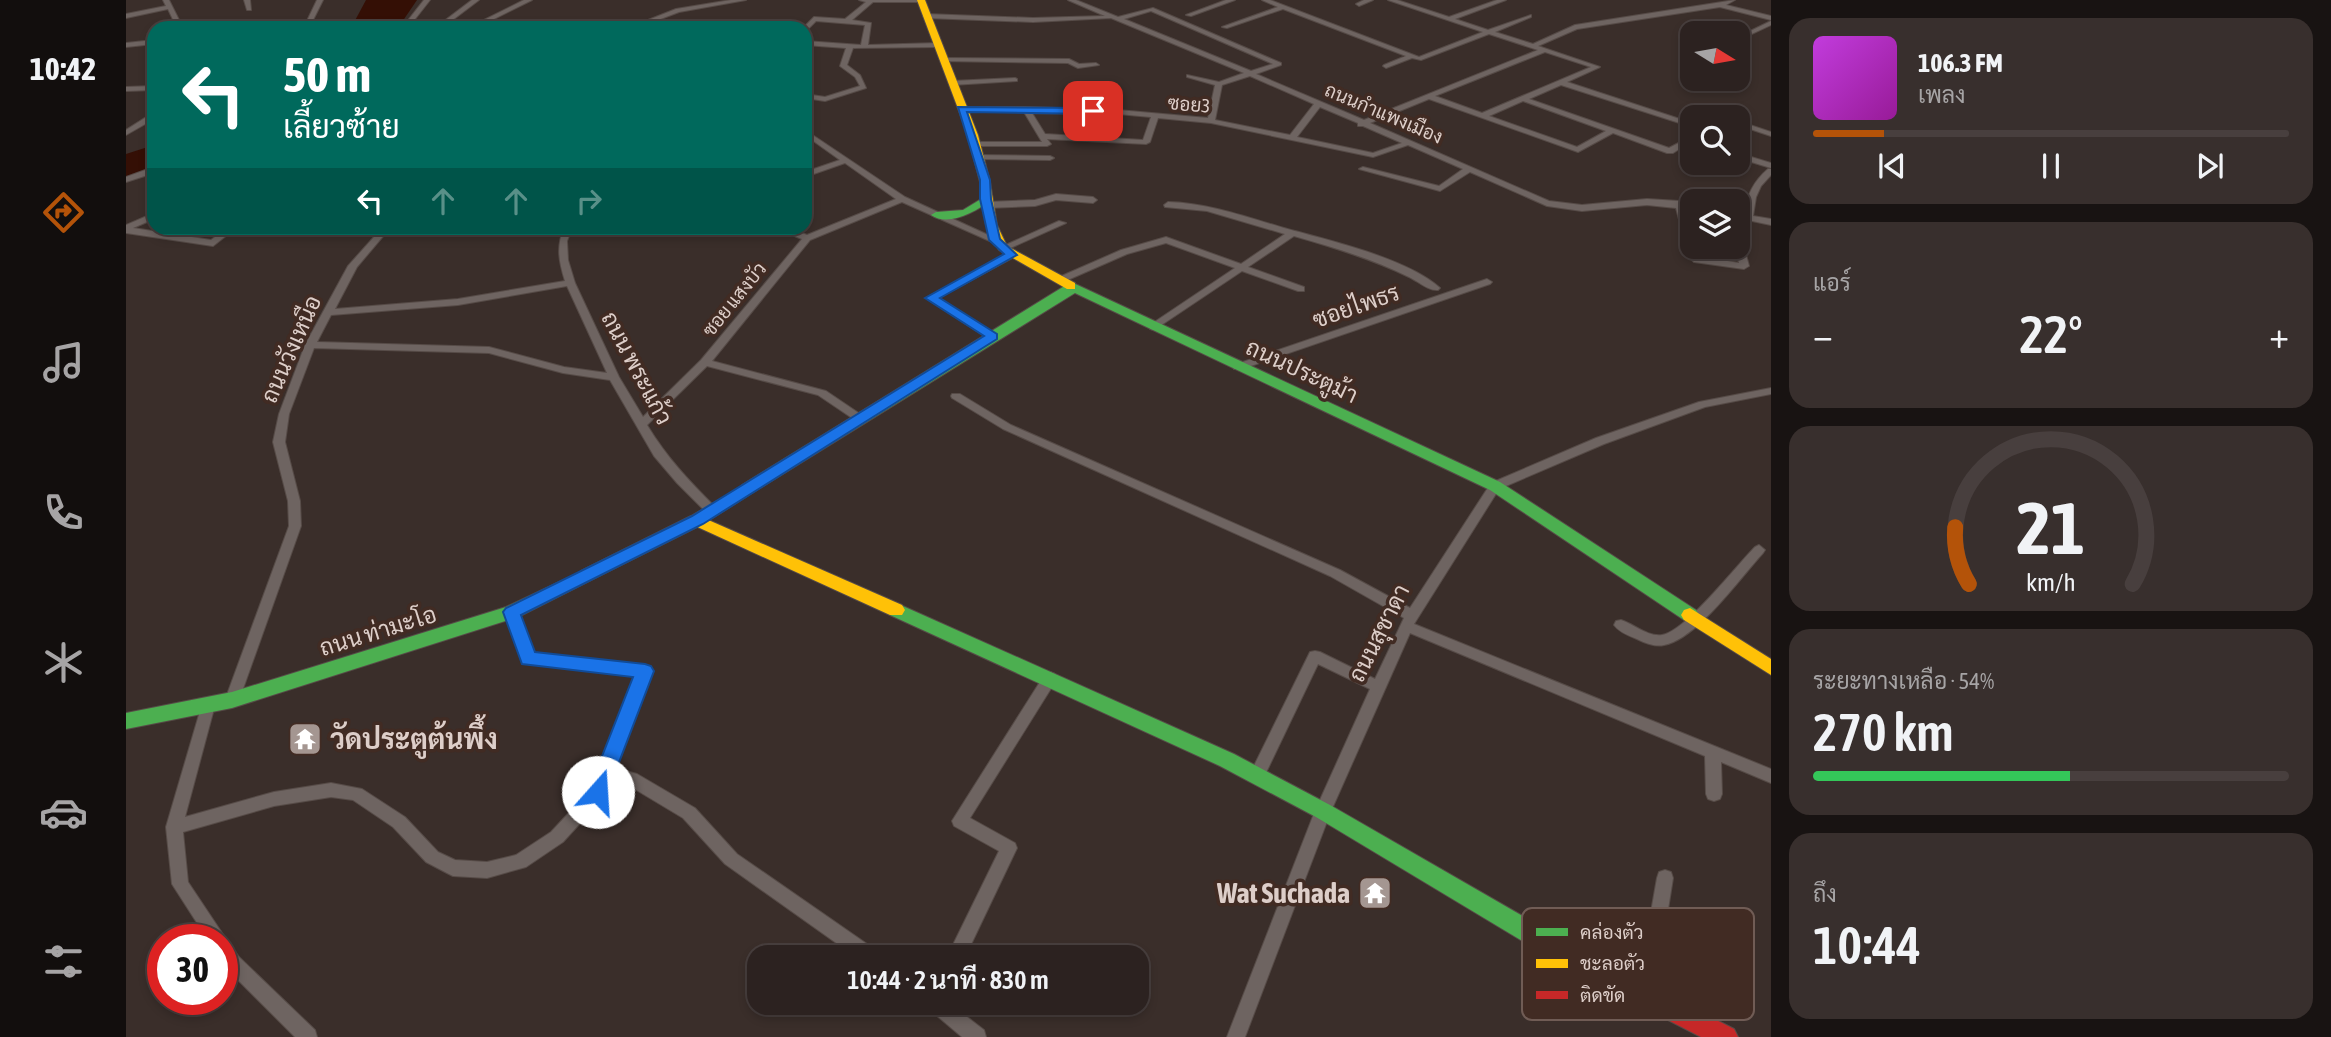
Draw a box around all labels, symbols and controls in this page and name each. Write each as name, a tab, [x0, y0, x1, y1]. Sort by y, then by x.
north arrow	[1680, 21, 1750, 91]
map controls	[1680, 21, 1750, 259]
text: 50 m	[283, 46, 371, 102]
text: 106.3 FM	[1918, 48, 2003, 78]
icon: left	[168, 49, 259, 140]
text: 10:42	[30, 50, 96, 87]
street label: ถนนกำแพงเมือง	[1322, 78, 1446, 148]
pin	[1063, 81, 1123, 141]
text: เพลง	[1918, 82, 1965, 108]
street label: ซอย3	[1167, 91, 1211, 117]
icon: arrive	[1074, 92, 1112, 130]
button: search	[1680, 105, 1750, 175]
text: เลี้ยวซ้าย	[283, 108, 400, 145]
icon: previous	[1873, 147, 1911, 185]
icon: pause	[2032, 147, 2070, 185]
icon: next	[2191, 147, 2229, 185]
icon: left	[351, 182, 389, 220]
icon: ahead	[424, 182, 462, 220]
icon: ahead	[497, 182, 535, 220]
icon: right	[570, 182, 608, 220]
icon: directions	[39, 188, 88, 237]
button: layers	[1680, 189, 1750, 259]
street label: ซอย แสงบัว	[697, 258, 771, 340]
text: แอร์	[1813, 270, 1851, 296]
street label: ซอยไพธร	[1308, 276, 1403, 333]
street label: ถนนวังเหนือ	[254, 290, 326, 407]
text: 22°	[2019, 304, 2083, 364]
street label: ถนน พระแก้ว	[596, 306, 679, 429]
text: −	[1813, 313, 1833, 356]
text: +	[2269, 313, 2289, 356]
street label: ถนนประตูม้า	[1240, 332, 1363, 412]
icon: music	[39, 338, 88, 387]
text: 21	[2017, 487, 2085, 570]
icon: phone	[39, 488, 88, 537]
text: km/h	[2026, 568, 2076, 596]
street label: ถนนสุชาดา	[1343, 580, 1417, 687]
street label: ถนน ท่ามะโอ	[316, 598, 440, 661]
icon: climate	[39, 638, 88, 687]
text: ระยะทางเหลือ · 54%	[1813, 668, 1994, 694]
text: 270 km	[1813, 702, 1954, 762]
place label: วัดประตูต้นพึ้ง	[330, 713, 498, 759]
temple icon: วัดประตูต้นพึ้ง	[286, 720, 324, 758]
position arrow	[561, 755, 635, 829]
icon: car	[39, 788, 88, 837]
temple icon: Wat Suchada	[1356, 874, 1394, 912]
place label: Wat Suchada	[1216, 877, 1350, 909]
text: ถึง	[1813, 881, 1837, 907]
legend	[1522, 908, 1754, 1020]
text: 10:44	[1813, 915, 1921, 975]
text: คล่องตัว	[1580, 921, 1644, 943]
speed limit sign: 30	[147, 924, 238, 1015]
icon: filters	[39, 937, 88, 986]
text: ชะลอตัว	[1580, 952, 1645, 974]
text: 10:44 · 2 นาที · 830 m	[847, 965, 1049, 995]
text: ติดขัด	[1580, 984, 1625, 1006]

